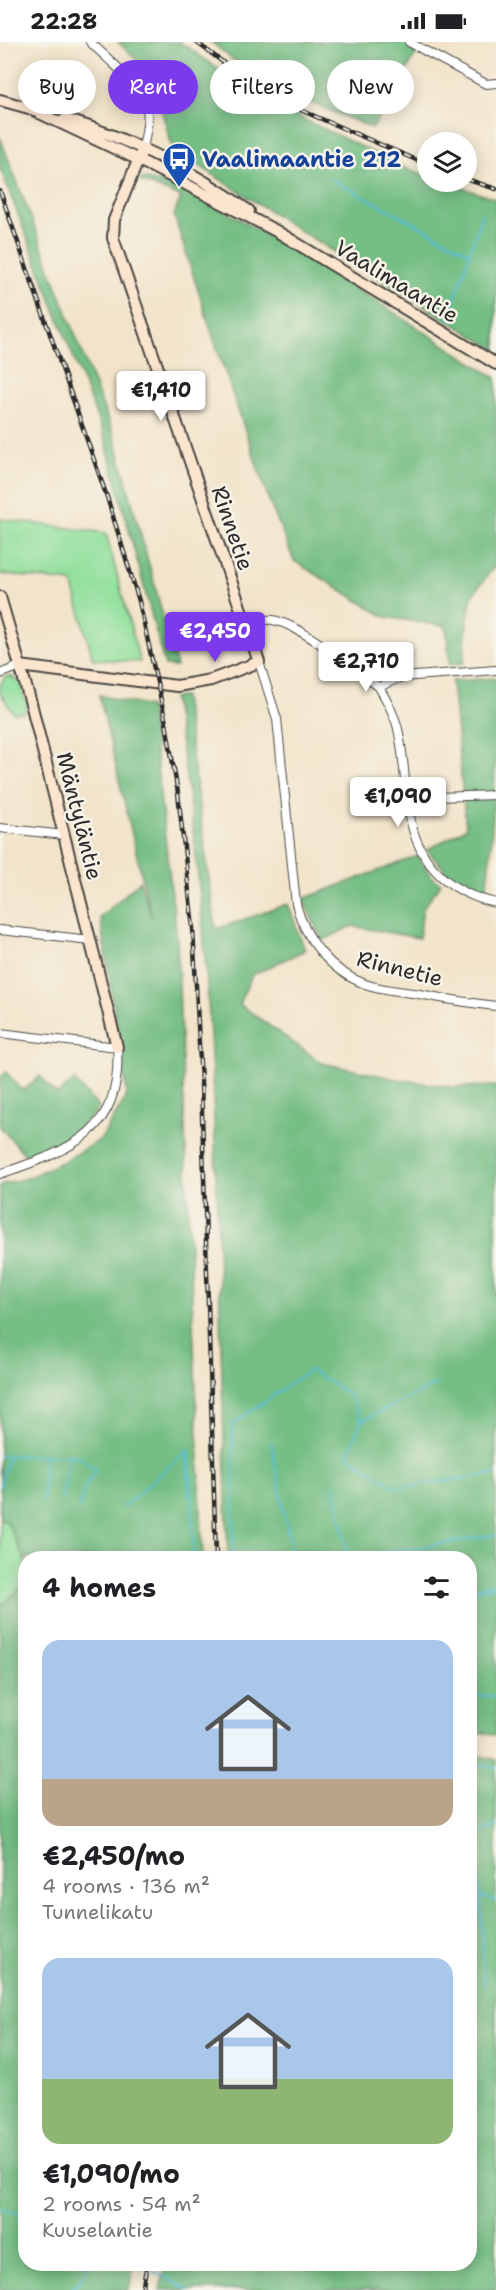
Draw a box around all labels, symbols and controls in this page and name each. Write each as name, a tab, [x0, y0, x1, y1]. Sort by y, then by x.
text: 22:28	[30, 7, 97, 36]
chip: Buy	[18, 60, 96, 114]
chip: Rent	[108, 60, 198, 114]
chip: Filters	[210, 60, 315, 114]
chip: New	[327, 60, 414, 114]
map controls	[417, 132, 477, 192]
button: layers	[417, 132, 477, 192]
bus stop icon: Vaalimaantie 212	[161, 141, 197, 188]
place label: Vaalimaantie 212	[202, 145, 401, 174]
street label: Vaalimaantie	[330, 233, 464, 330]
pin: €1,410	[112, 371, 210, 422]
text: €1,410	[130, 377, 192, 403]
street label: Rinnetie	[205, 482, 260, 574]
pin: €2,450	[166, 612, 264, 663]
text: €2,450	[179, 618, 251, 644]
pin: €2,710	[317, 642, 415, 693]
text: €2,710	[333, 648, 399, 674]
street label: Mäntyläntie	[50, 749, 109, 883]
pin: €1,090	[349, 777, 447, 828]
text: €1,090	[364, 783, 432, 809]
street label: Rinnetie	[354, 944, 446, 993]
text: 4 homes	[42, 1570, 156, 1605]
icon: filters	[420, 1571, 453, 1604]
icon: home	[194, 1679, 302, 1787]
text: €2,450/mo	[42, 1838, 185, 1873]
text: 4 rooms · 136 m²	[42, 1873, 210, 1899]
text: Tunnelikatu	[42, 1899, 153, 1925]
icon: home	[194, 1997, 302, 2105]
text: €1,090/mo	[42, 2156, 180, 2191]
text: 2 rooms · 54 m²	[42, 2191, 201, 2217]
text: Kuuselantie	[42, 2217, 153, 2243]

